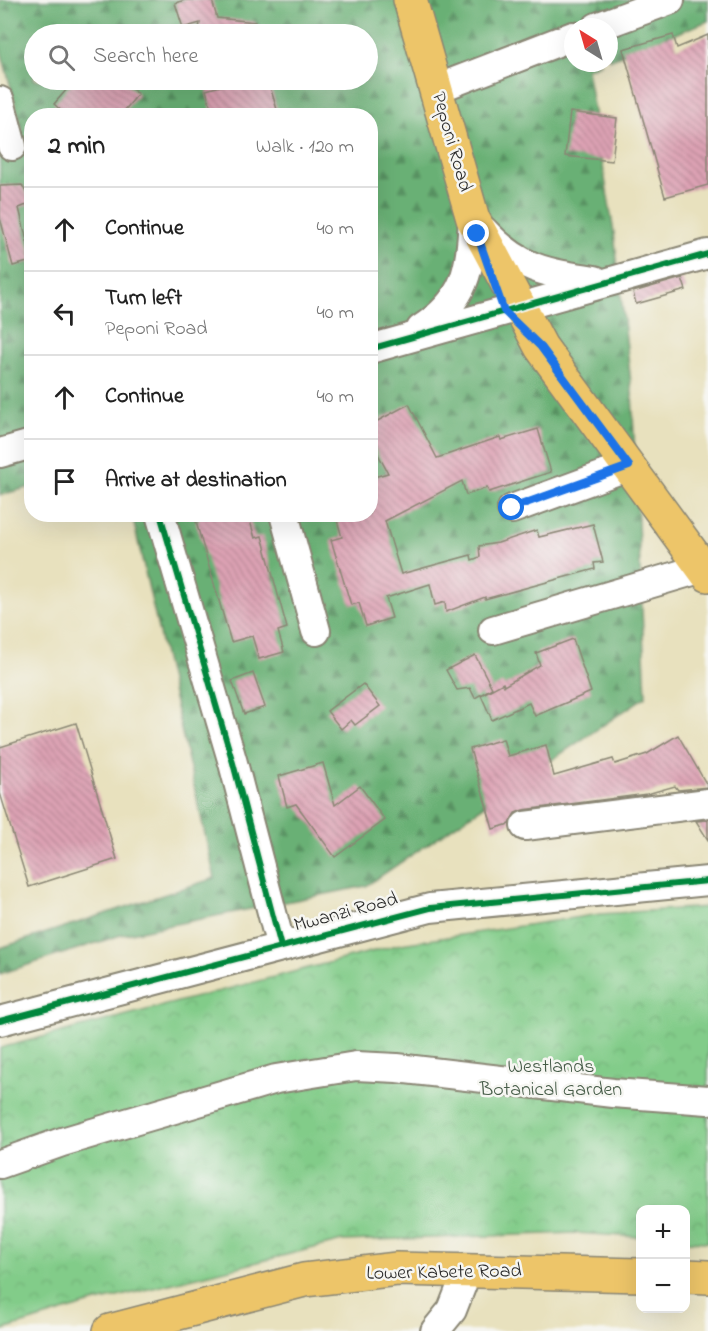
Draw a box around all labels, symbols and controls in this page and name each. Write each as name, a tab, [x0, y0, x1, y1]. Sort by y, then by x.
north arrow	[564, 18, 618, 72]
search box	[24, 24, 378, 90]
icon: search	[45, 41, 78, 74]
text: Search here	[93, 41, 198, 73]
street label: Peponi Road	[423, 89, 479, 195]
text: 2 min	[48, 128, 105, 166]
text: Walk · 120 m	[256, 133, 354, 162]
icon: ahead	[48, 213, 81, 246]
text: Continue	[105, 213, 184, 245]
text: 40 m	[317, 215, 354, 244]
route end	[463, 220, 489, 246]
text: Turn left	[105, 283, 182, 315]
icon: left	[48, 297, 81, 330]
text: 40 m	[317, 299, 354, 328]
text: Peponi Road	[105, 315, 208, 344]
icon: ahead	[48, 381, 81, 414]
text: Continue	[105, 381, 184, 413]
text: 40 m	[317, 383, 354, 412]
icon: arrive	[48, 465, 81, 498]
text: Arrive at destination	[105, 465, 287, 497]
route start	[498, 494, 524, 520]
street label: Mwanzi Road	[291, 885, 401, 941]
park label: Westlands Botanical Garden	[479, 1053, 622, 1105]
map controls	[636, 1205, 690, 1313]
button: +	[636, 1205, 690, 1259]
street label: Lower Kabete Road	[366, 1257, 522, 1289]
button: −	[636, 1259, 690, 1313]

